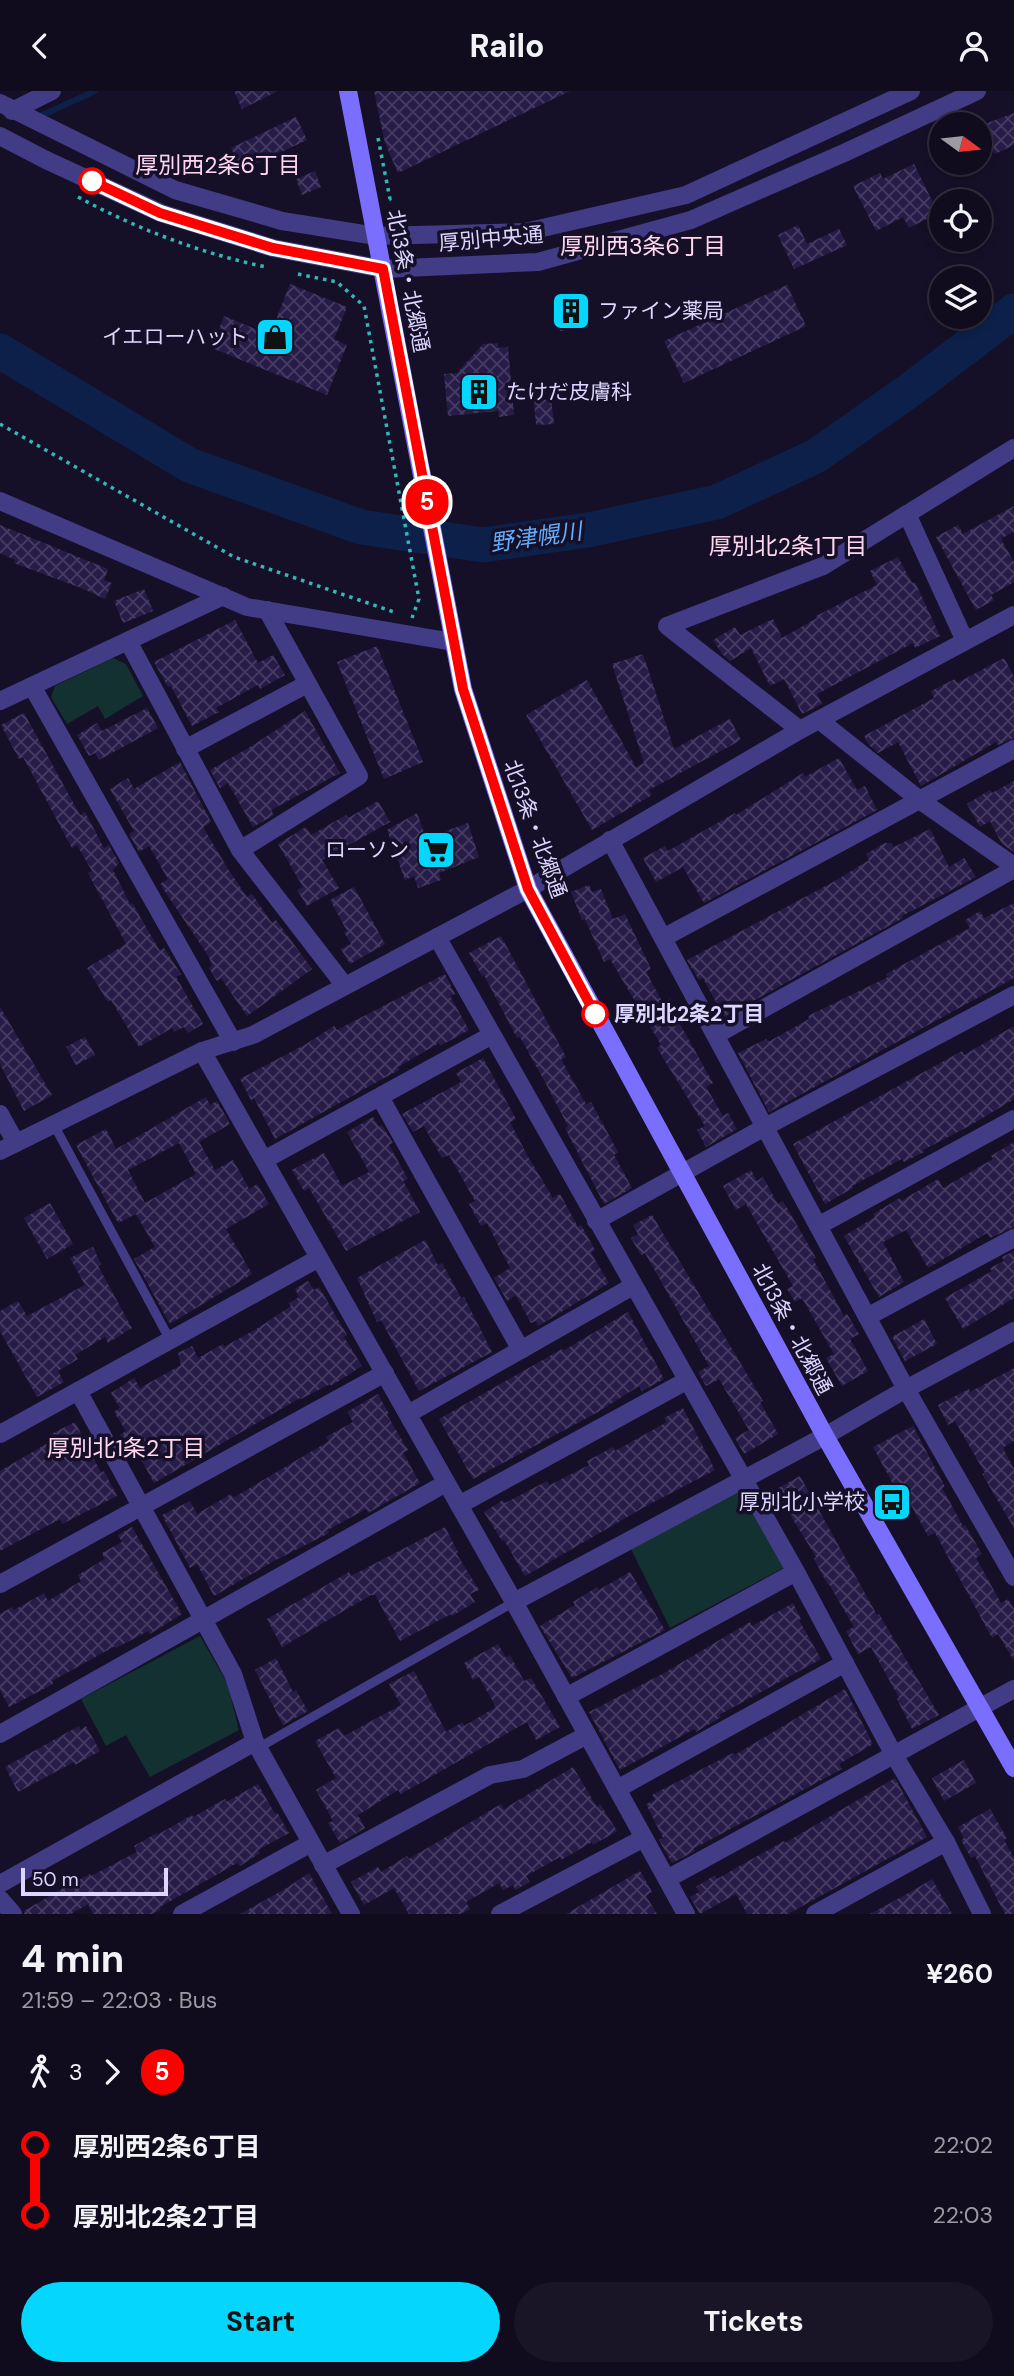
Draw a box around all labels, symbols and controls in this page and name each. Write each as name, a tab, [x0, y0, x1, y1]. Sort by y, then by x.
text: Railo	[469, 25, 545, 67]
icon: back	[21, 27, 59, 65]
icon: person	[955, 27, 993, 65]
north arrow	[929, 112, 992, 175]
map controls	[929, 112, 992, 329]
district label: 厚別西2条6丁目	[135, 150, 301, 180]
unlabelled marker	[79, 168, 105, 194]
button: locate	[929, 189, 992, 252]
street label: 北13条・北郷通	[380, 207, 436, 355]
street label: 厚別中央通	[437, 220, 545, 258]
district label: 厚別西3条6丁目	[560, 231, 726, 261]
button: layers	[929, 266, 992, 329]
building icon: ファイン薬局	[550, 290, 592, 332]
place label: ファイン薬局	[598, 297, 724, 325]
shop icon: イエローハット	[254, 316, 296, 358]
place label: イエローハット	[102, 323, 248, 351]
building icon: たけだ皮膚科	[458, 371, 500, 413]
place label: たけだ皮膚科	[506, 378, 632, 406]
line badge: 5	[404, 479, 450, 525]
text: 5	[420, 486, 434, 517]
water label: 野津幌川	[488, 515, 587, 558]
district label: 厚別北2条1丁目	[709, 531, 867, 561]
street label: 北13条・北郷通	[497, 756, 573, 902]
supermarket icon: ローソン	[415, 829, 457, 871]
place label: ローソン	[325, 836, 409, 864]
place label: 厚別北2条2丁目	[614, 1000, 764, 1028]
marker: 厚別北2条2丁目	[582, 1001, 608, 1027]
street label: 北13条・北郷通	[746, 1258, 838, 1400]
district label: 厚別北1条2丁目	[47, 1433, 205, 1463]
bus stop icon: 厚別北小学校	[871, 1481, 913, 1523]
place label: 厚別北小学校	[739, 1488, 865, 1516]
scale bar	[21, 1865, 168, 1897]
text: 50 m	[32, 1867, 79, 1892]
text: 4 min	[21, 1934, 124, 1984]
text: ¥260	[926, 1957, 993, 1991]
text: 21:59 – 22:03 · Bus	[21, 1985, 217, 2015]
icon: walk	[21, 2053, 59, 2091]
icon: forward	[93, 2053, 131, 2091]
text: 5	[155, 2056, 170, 2087]
text: 3	[69, 2057, 83, 2087]
text: 厚別西2条6丁目	[73, 2130, 261, 2164]
text: 22:02	[933, 2130, 993, 2160]
text: 厚別北2条2丁目	[73, 2200, 259, 2234]
text: 22:03	[933, 2200, 993, 2230]
button: Start	[21, 2282, 500, 2362]
button: Tickets	[514, 2282, 993, 2362]

